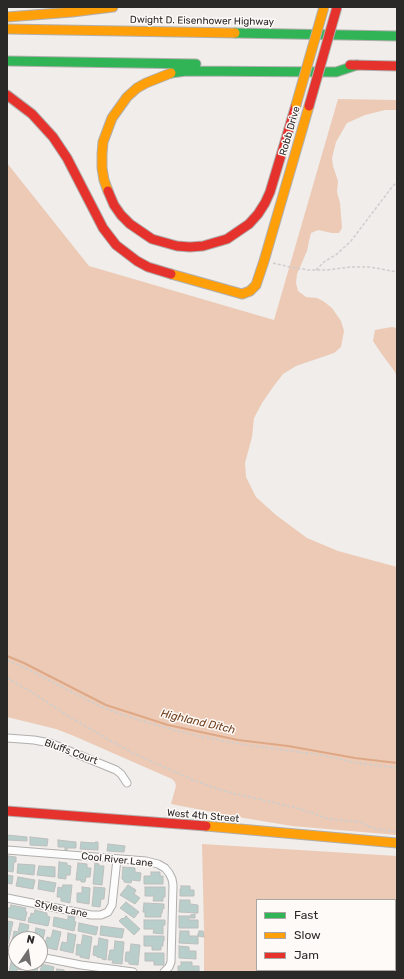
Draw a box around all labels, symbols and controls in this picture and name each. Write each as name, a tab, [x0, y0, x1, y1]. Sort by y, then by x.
street label: Dwight D. Eisenhower Highway	[130, 14, 274, 28]
street label: Robb Drive	[277, 105, 303, 157]
water label: Highland Ditch	[159, 707, 237, 737]
street label: Bluffs Court	[43, 737, 99, 767]
street label: West 4th Street	[166, 807, 240, 825]
street label: Cool River Lane	[81, 850, 153, 870]
street label: Styles Lane	[33, 898, 89, 920]
legend	[256, 899, 396, 971]
text: Fast	[294, 908, 318, 922]
text: Slow	[294, 928, 321, 942]
north arrow	[8, 931, 48, 971]
text: N	[25, 933, 36, 947]
text: Jam	[294, 948, 319, 962]

